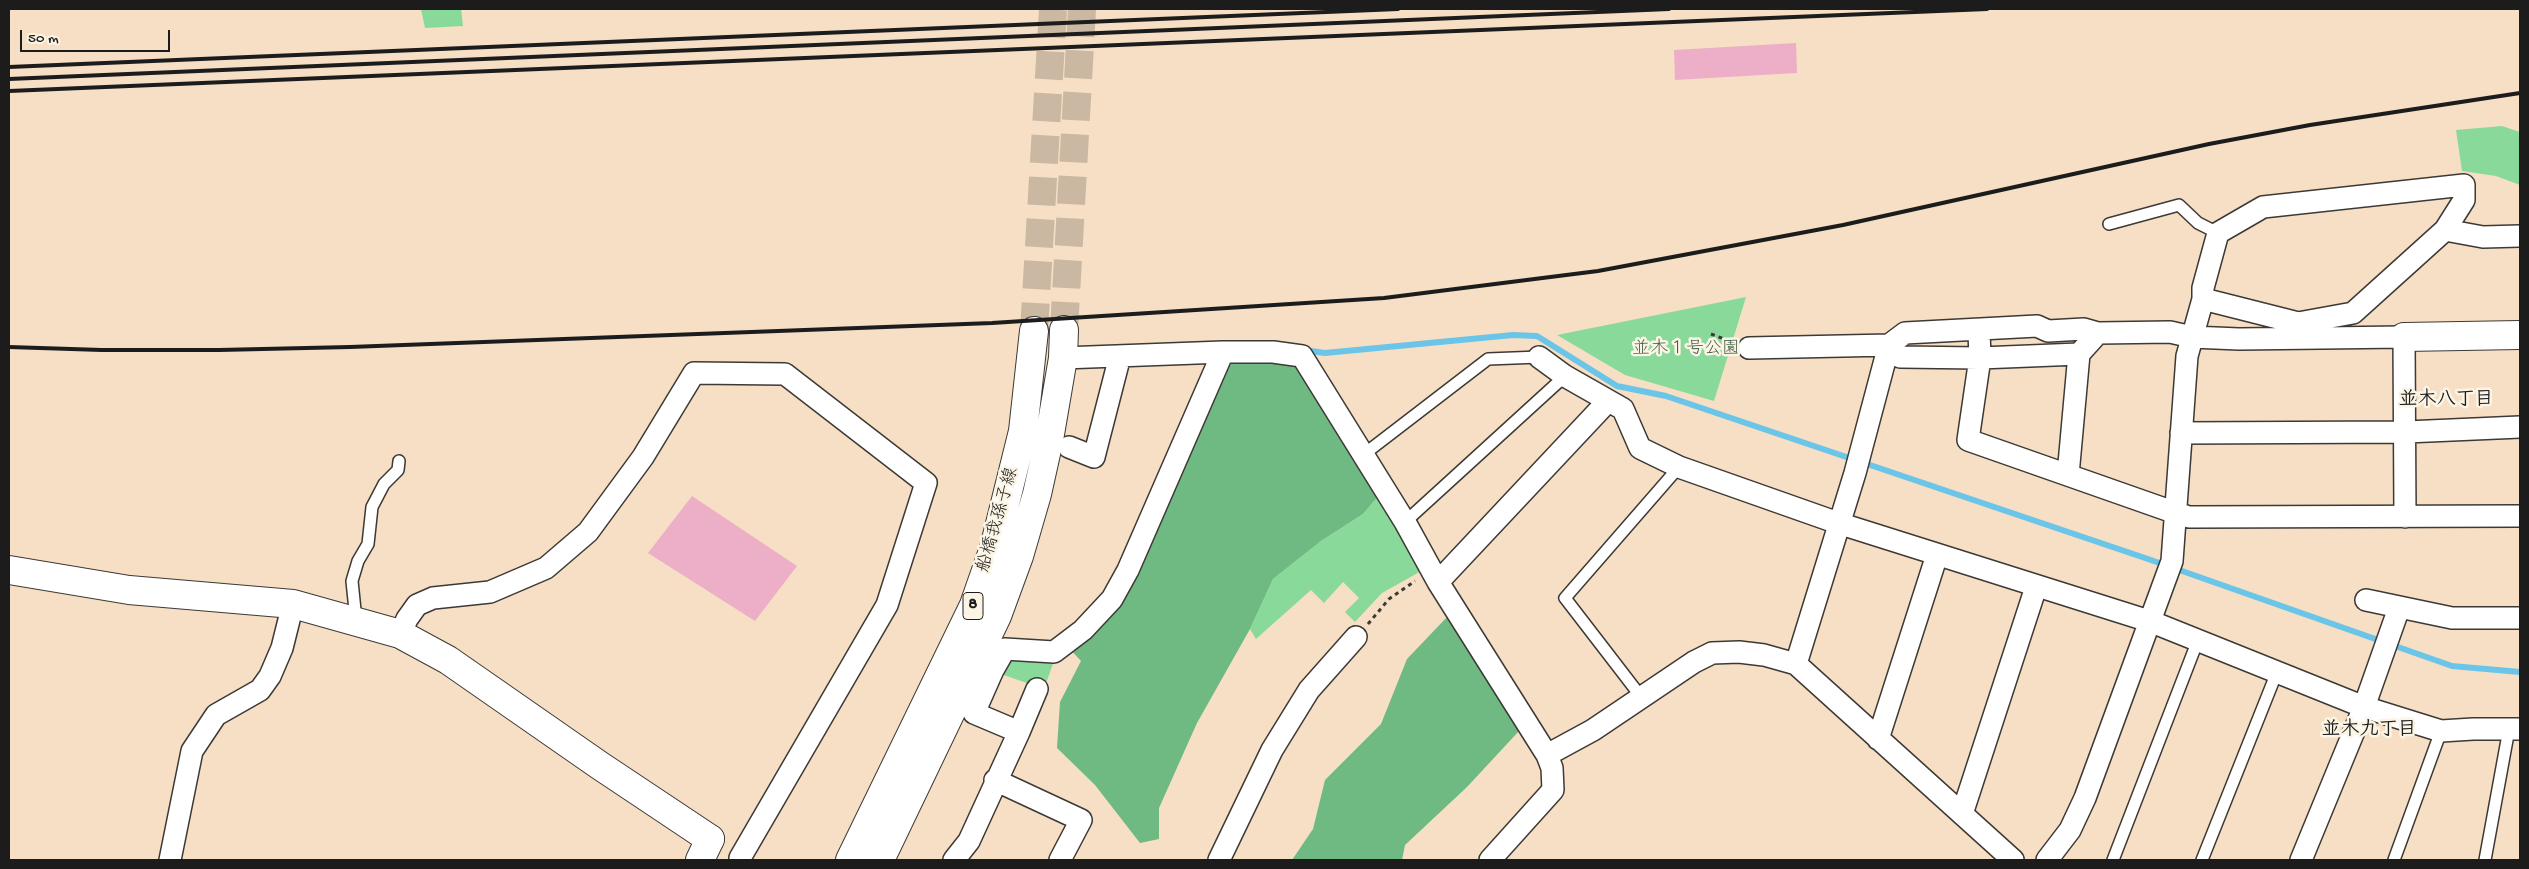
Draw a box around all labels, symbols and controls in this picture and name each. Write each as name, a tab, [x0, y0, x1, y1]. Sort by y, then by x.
scale bar	[22, 20, 172, 52]
text: 50 m	[28, 30, 59, 48]
park label: 並木１号公園	[1632, 339, 1740, 361]
district label: 並木八丁目	[2399, 390, 2493, 412]
street label: 船橋我孫子線	[974, 465, 1024, 575]
road number: 8	[963, 592, 983, 620]
district label: 並木九丁目	[2322, 720, 2416, 742]

